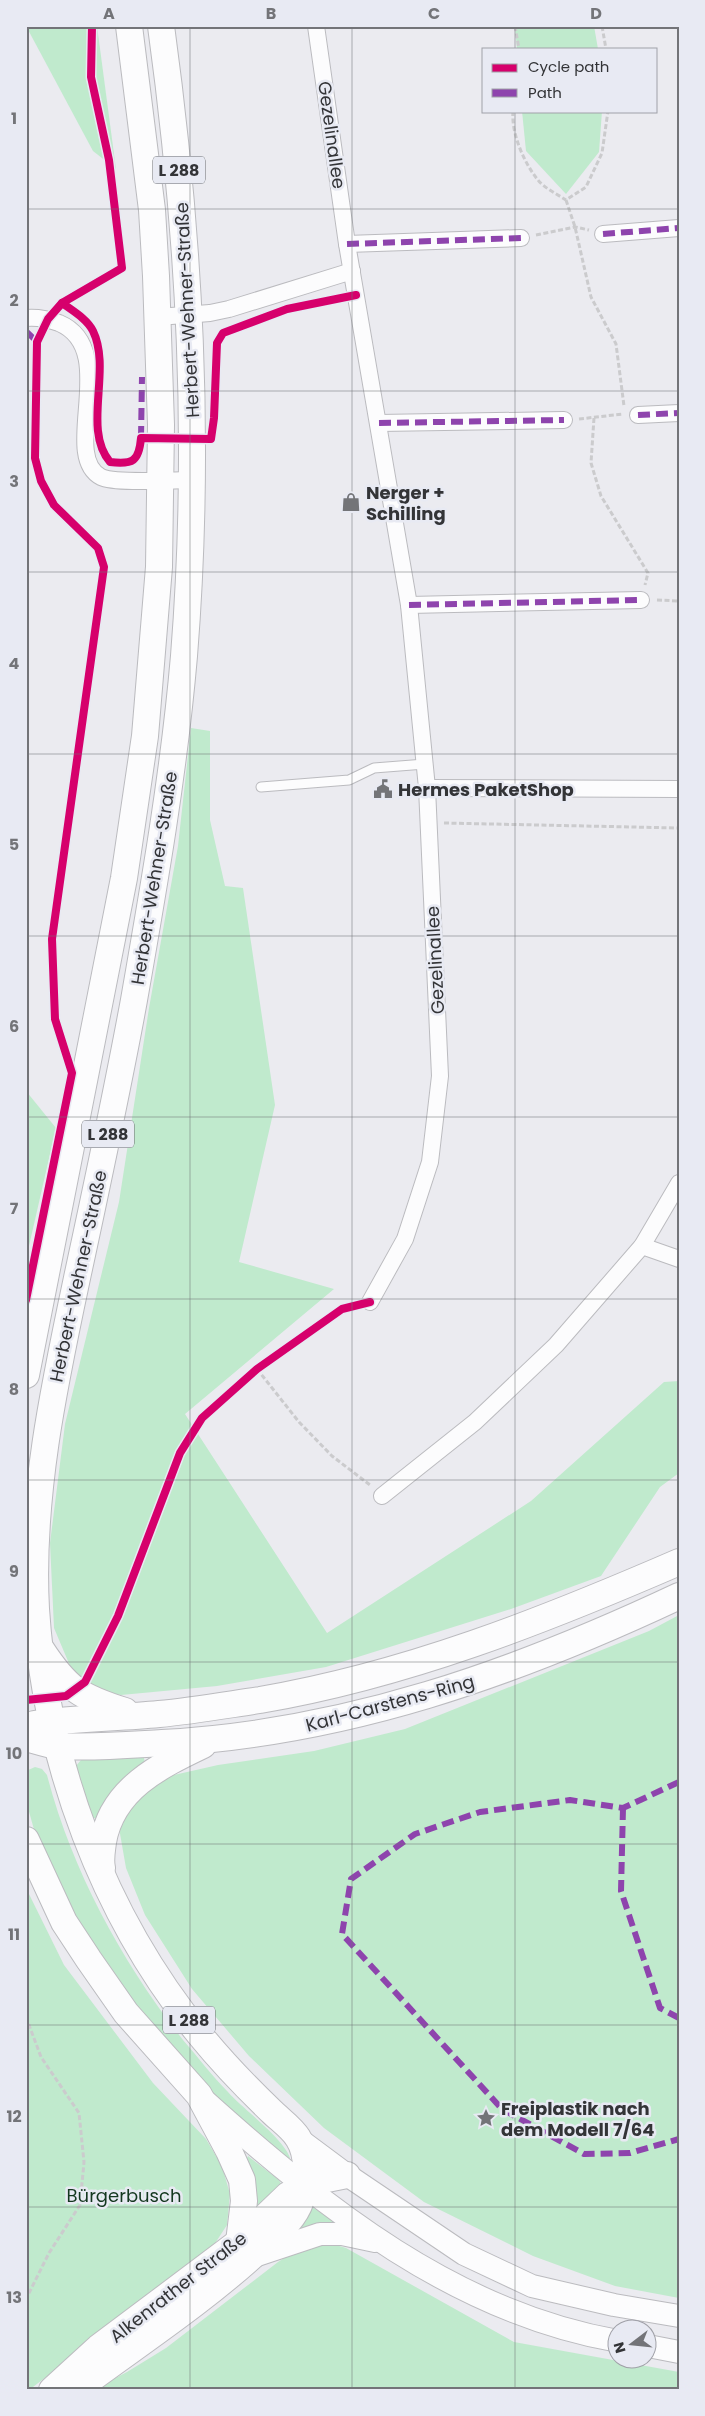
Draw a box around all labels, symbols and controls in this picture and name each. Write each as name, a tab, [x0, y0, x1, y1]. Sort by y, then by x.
text: A	[103, 2, 115, 25]
text: B	[266, 2, 276, 25]
text: C	[428, 2, 440, 25]
text: D	[590, 2, 602, 25]
legend	[482, 48, 658, 112]
text: Cycle path	[528, 56, 609, 77]
street label: Gezelinallee	[312, 80, 352, 190]
text: Path	[528, 82, 562, 103]
text: 1	[11, 107, 17, 130]
road number: L 288	[153, 156, 205, 184]
street label: Herbert-Wehner-Straße	[169, 202, 205, 418]
text: 2	[9, 289, 19, 312]
text: 3	[9, 470, 19, 493]
place label: Nerger + Schilling	[366, 480, 446, 526]
shop icon: Nerger + Schilling	[340, 491, 362, 513]
text: 4	[9, 652, 20, 675]
street label: Herbert-Wehner-Straße	[125, 769, 183, 987]
place label: Hermes PaketShop	[398, 777, 574, 802]
public building icon: Hermes PaketShop	[372, 778, 394, 800]
text: 5	[9, 833, 19, 856]
street label: Gezelinallee	[420, 905, 450, 1015]
text: 6	[9, 1015, 19, 1038]
road number: L 288	[82, 1120, 134, 1148]
street label: Herbert-Wehner-Straße	[43, 1168, 113, 1384]
text: 7	[10, 1197, 19, 1220]
text: 8	[9, 1378, 19, 1401]
text: 9	[9, 1560, 19, 1583]
street label: Karl-Carstens-Ring	[303, 1668, 477, 1738]
text: 10	[6, 1742, 22, 1765]
text: 11	[8, 1923, 20, 1946]
road number: L 288	[163, 2006, 215, 2034]
place label: Freiplastik nach dem Modell 7/64	[501, 2096, 654, 2142]
text: 12	[6, 2105, 22, 2128]
place icon: Freiplastik nach dem Modell 7/64	[475, 2107, 497, 2129]
park label: Bürgerbusch	[67, 2183, 181, 2208]
street label: Alkenrather Straße	[104, 2226, 252, 2348]
text: 13	[6, 2286, 22, 2309]
north arrow	[608, 2318, 658, 2368]
text: N	[608, 2340, 631, 2355]

